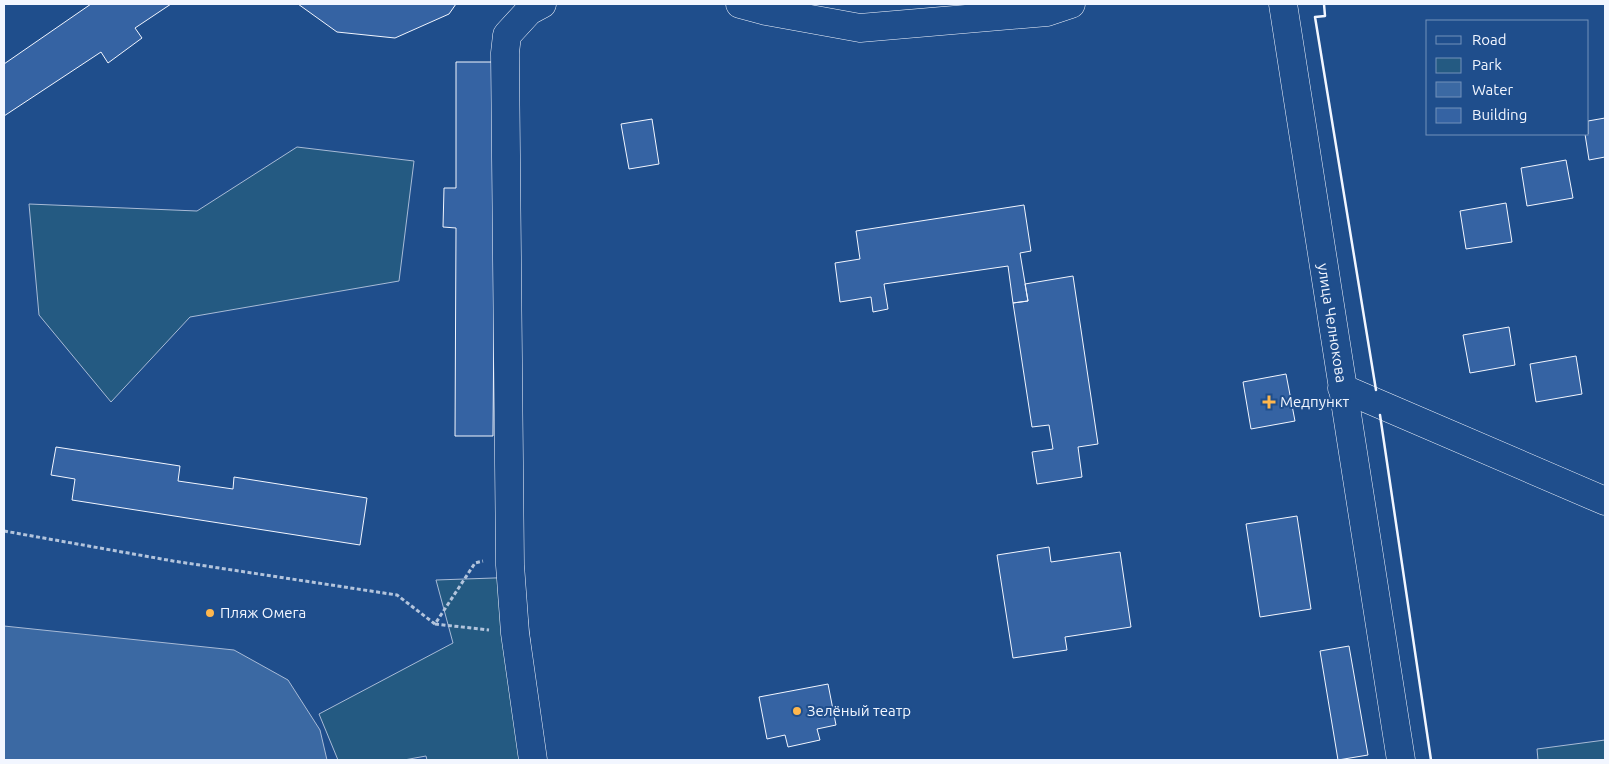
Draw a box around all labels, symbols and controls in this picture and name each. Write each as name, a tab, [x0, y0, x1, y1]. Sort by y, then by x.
legend	[1426, 20, 1589, 135]
text: Road	[1472, 31, 1507, 48]
text: Park	[1472, 56, 1502, 73]
text: Water	[1472, 81, 1513, 98]
text: Building	[1472, 106, 1527, 123]
street label: улица Челнокова	[1315, 262, 1350, 384]
place label: Медпункт	[1280, 393, 1349, 410]
marker: Медпункт	[1262, 395, 1276, 409]
place label: Пляж Омега	[220, 604, 306, 621]
marker: Пляж Омега	[204, 607, 216, 619]
place label: Зелёный театр	[807, 702, 911, 719]
marker: Зелёный театр	[791, 705, 803, 717]

